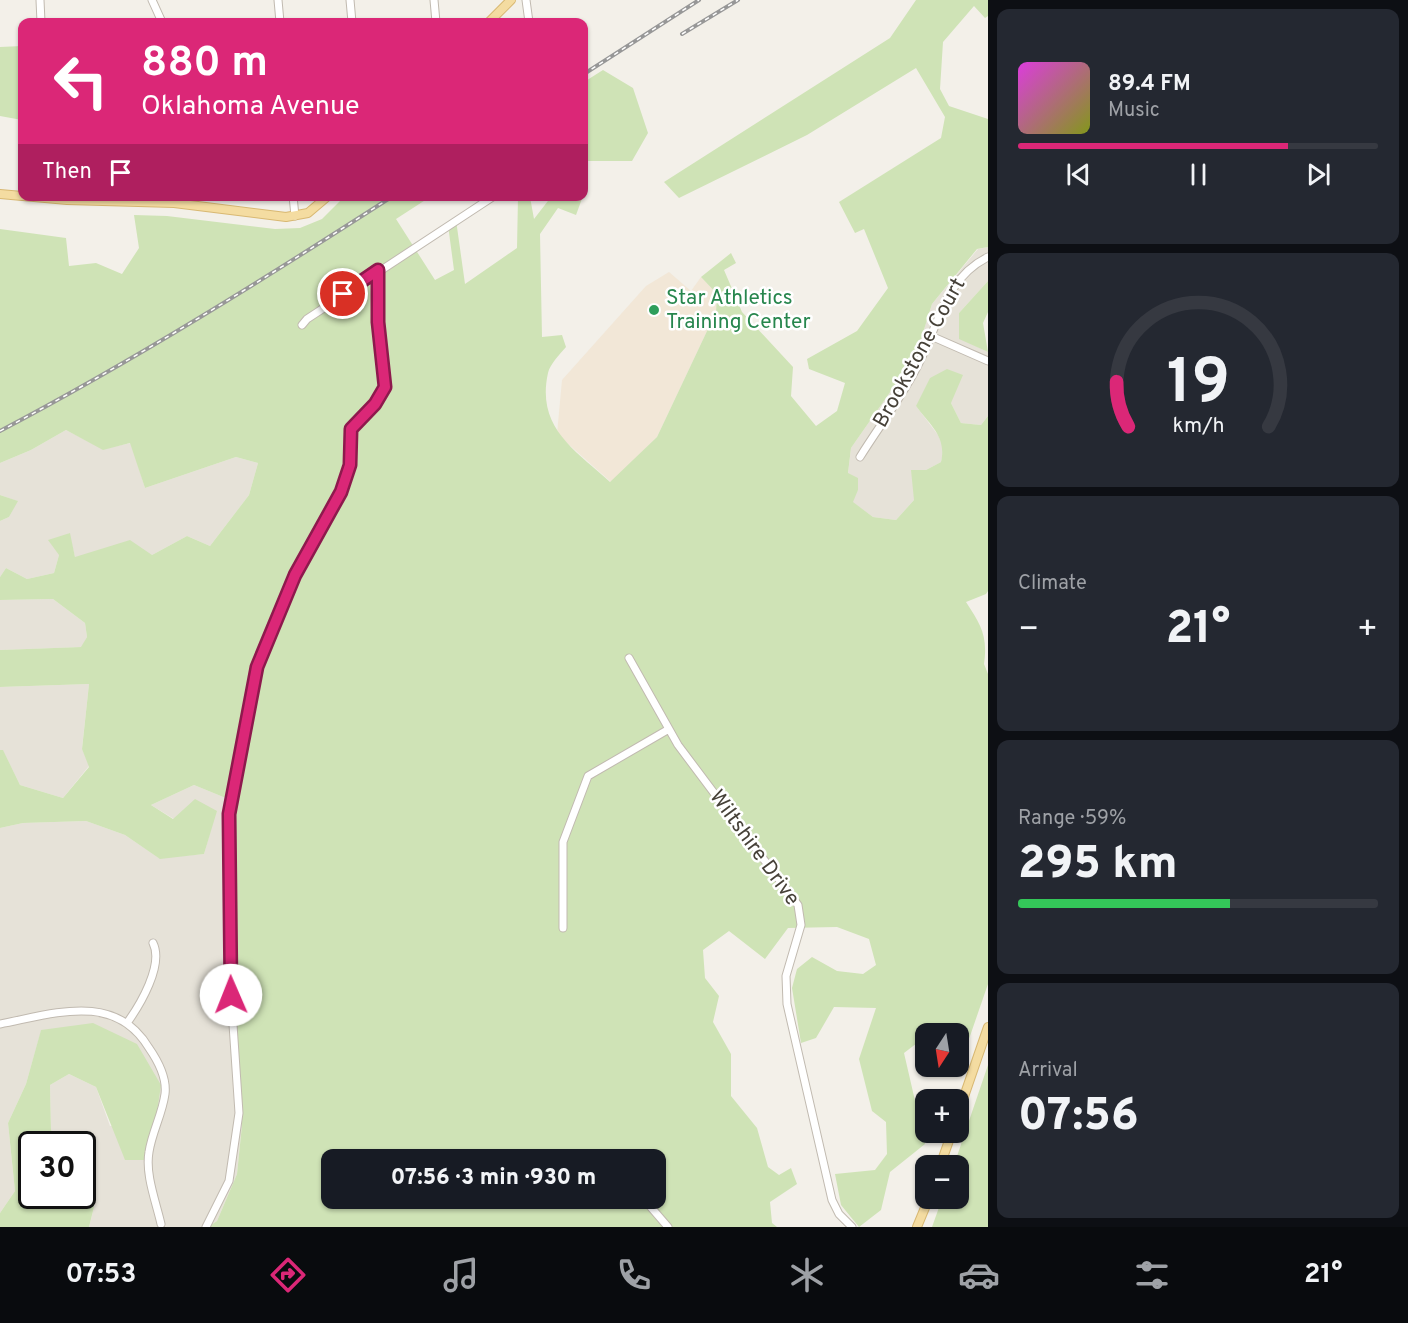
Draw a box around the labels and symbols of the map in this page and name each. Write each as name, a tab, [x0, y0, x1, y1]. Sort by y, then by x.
pin	[317, 268, 368, 319]
street label: Brookstone Court	[868, 273, 972, 433]
place label: Star Athletics Training Center	[666, 285, 811, 336]
marker: Star Athletics Training Center	[647, 303, 661, 317]
street label: Wiltshire Drive	[703, 785, 805, 911]
position arrow	[199, 963, 263, 1027]
north arrow	[915, 1023, 969, 1077]
speed limit sign: 30	[18, 1131, 96, 1209]

